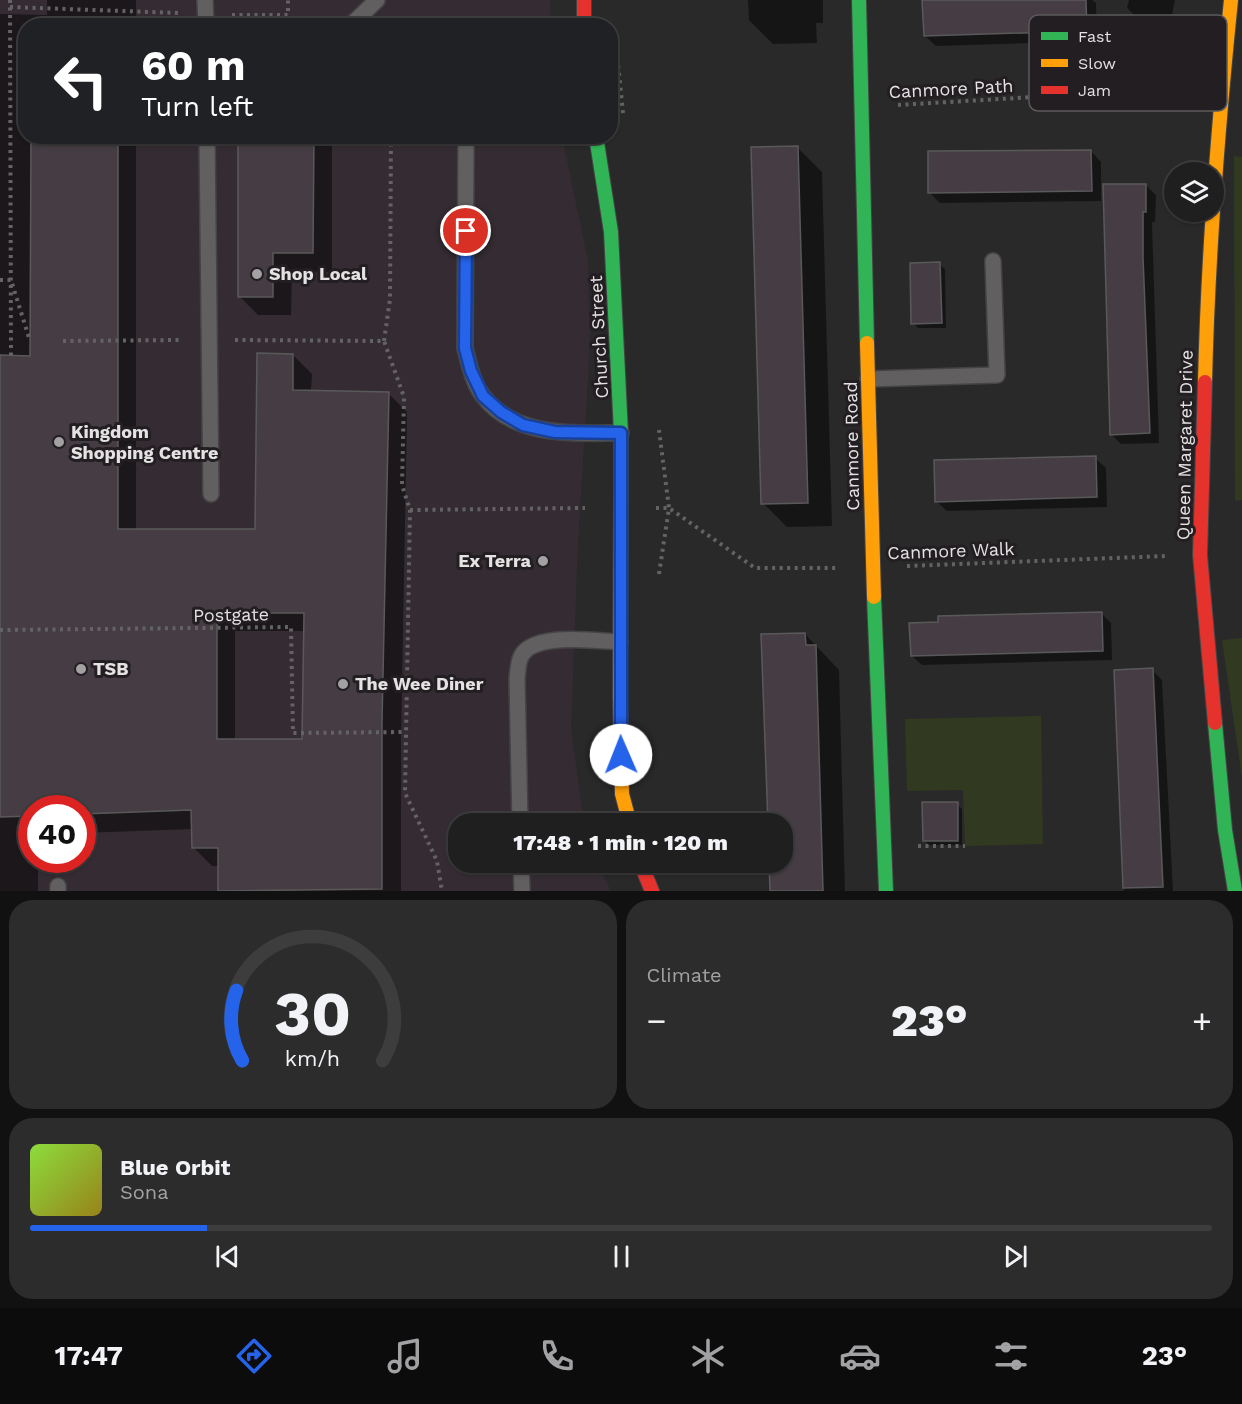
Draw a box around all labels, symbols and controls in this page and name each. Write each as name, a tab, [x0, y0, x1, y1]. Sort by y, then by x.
legend	[1029, 15, 1227, 111]
text: Fast	[1078, 27, 1111, 46]
text: 60 m	[141, 41, 245, 90]
icon: left	[42, 42, 120, 120]
text: Slow	[1078, 54, 1116, 73]
street label: Canmore Path	[888, 75, 1014, 102]
text: Jam	[1078, 81, 1111, 100]
text: Turn left	[141, 91, 253, 123]
map controls	[1164, 162, 1224, 222]
button: layers	[1164, 162, 1224, 222]
pin	[440, 205, 491, 256]
icon: arrive	[449, 214, 482, 247]
place label: Shop Local	[269, 263, 367, 284]
marker: Shop Local	[250, 267, 264, 281]
street label: Church Street	[585, 275, 612, 399]
street label: Queen Margaret Drive	[1172, 350, 1197, 540]
street label: Canmore Road	[840, 381, 863, 511]
place label: Kingdom Shopping Centre	[71, 421, 218, 463]
marker: Kingdom Shopping Centre	[52, 435, 66, 449]
street label: Canmore Walk	[887, 538, 1015, 563]
place label: Ex Terra	[458, 550, 532, 571]
marker: Ex Terra	[536, 554, 550, 568]
street label: Postgate	[193, 603, 269, 626]
place label: TSB	[93, 658, 128, 679]
marker: TSB	[74, 662, 88, 676]
place label: The Wee Diner	[355, 673, 484, 694]
marker: The Wee Diner	[336, 677, 350, 691]
position arrow	[589, 723, 653, 787]
speed limit sign: 40	[18, 795, 96, 873]
text: 17:48 · 1 min · 120 m	[513, 830, 728, 855]
text: Climate	[647, 963, 722, 987]
text: 30	[274, 977, 351, 1050]
text: 23°	[891, 994, 968, 1047]
text: −	[647, 1001, 666, 1040]
text: +	[1192, 1001, 1212, 1040]
text: km/h	[285, 1047, 340, 1072]
text: Blue Orbit	[120, 1155, 230, 1180]
text: Sona	[120, 1180, 169, 1204]
icon: previous	[211, 1240, 244, 1273]
icon: pause	[605, 1240, 638, 1273]
icon: next	[999, 1240, 1032, 1273]
icon: directions	[233, 1335, 275, 1377]
icon: music	[384, 1335, 426, 1377]
icon: phone	[536, 1335, 578, 1377]
icon: climate	[687, 1335, 729, 1377]
icon: car	[839, 1335, 881, 1377]
icon: filters	[990, 1335, 1032, 1377]
text: 17:47	[55, 1340, 123, 1372]
text: 23°	[1142, 1340, 1187, 1372]

